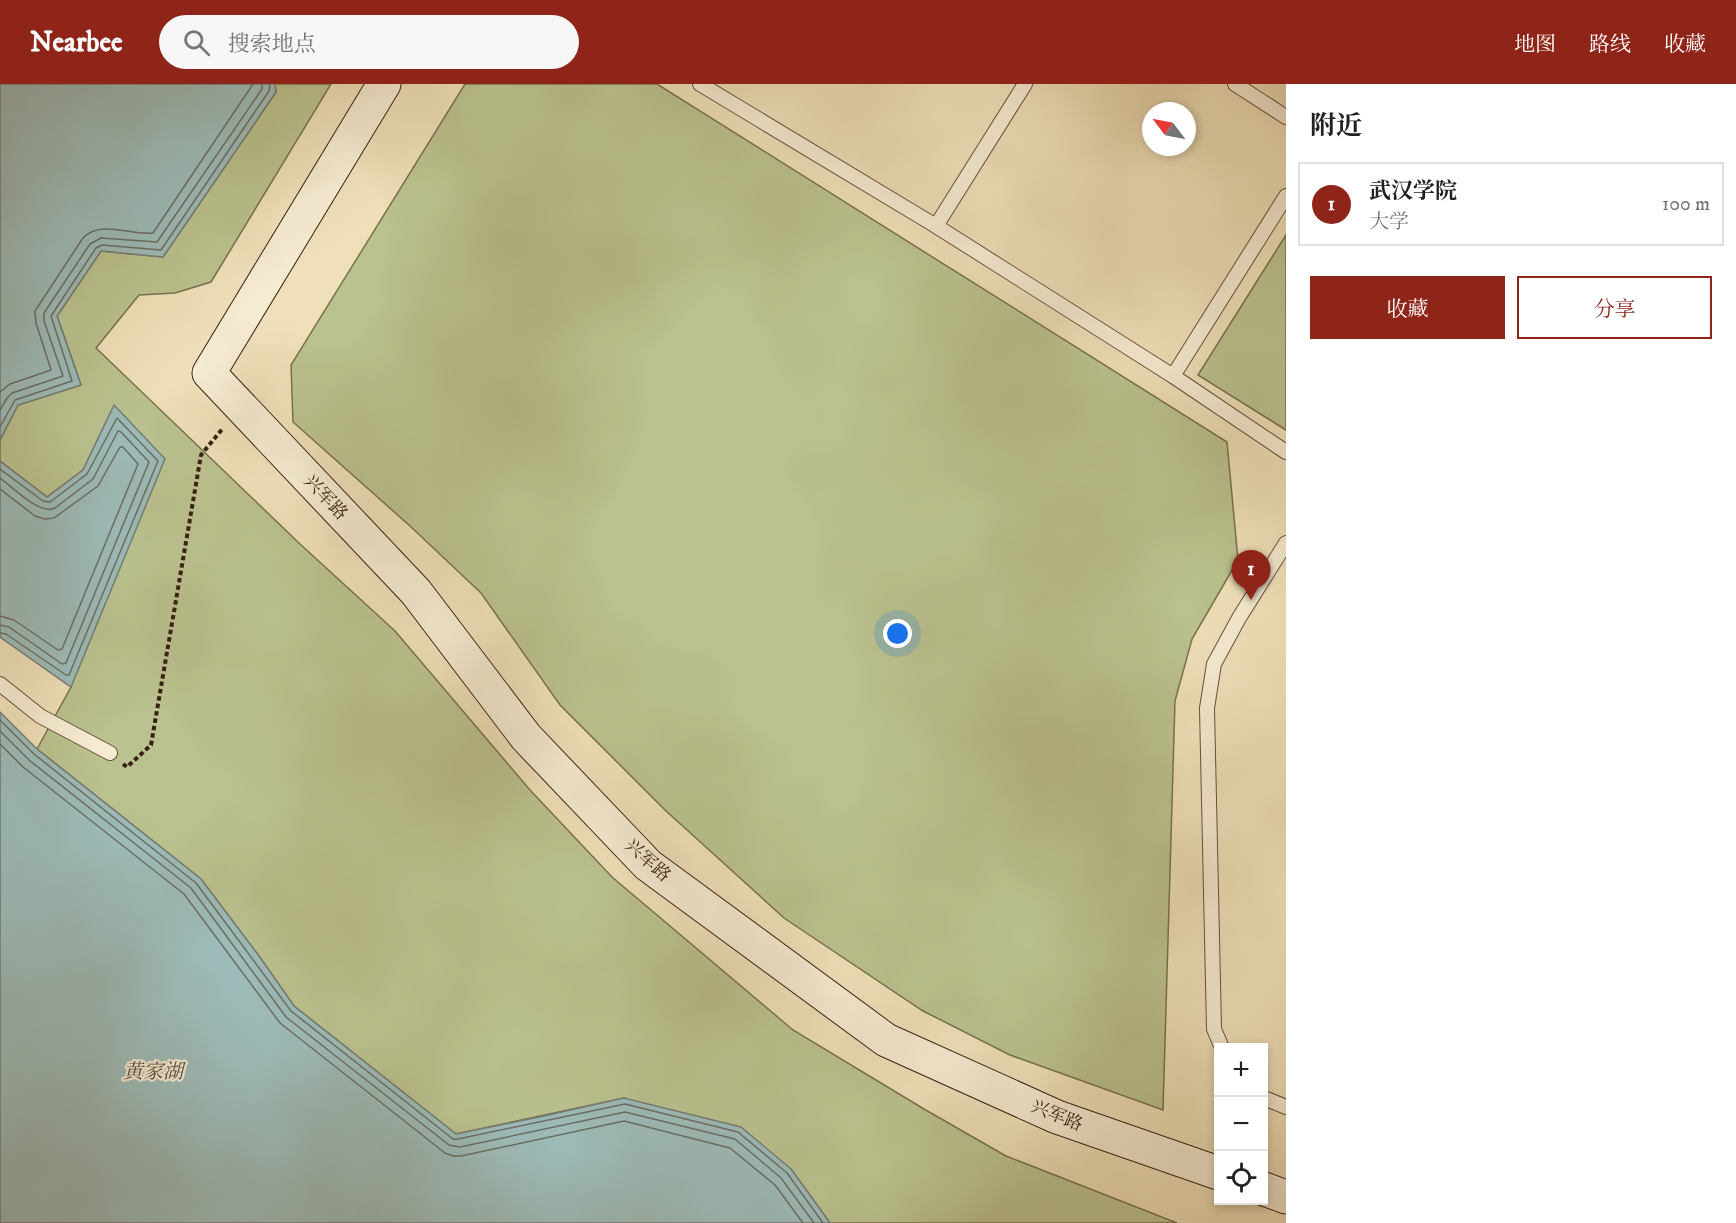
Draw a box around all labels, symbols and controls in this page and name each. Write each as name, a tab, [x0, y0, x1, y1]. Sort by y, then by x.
search box	[159, 15, 579, 69]
text: Nearbee	[30, 25, 123, 60]
icon: search	[180, 26, 213, 59]
text: 搜索地点	[228, 31, 316, 58]
text: 地图	[1514, 32, 1556, 58]
text: 路线	[1589, 32, 1631, 58]
text: 收藏	[1664, 32, 1706, 58]
north arrow	[1142, 102, 1196, 156]
text: 附近	[1310, 110, 1362, 143]
text: 武汉学院	[1369, 178, 1457, 205]
text: 1	[1328, 192, 1335, 217]
text: 100 m	[1662, 192, 1710, 217]
text: 大学	[1369, 210, 1409, 235]
button: 收藏	[1310, 276, 1505, 339]
button: 分享	[1517, 276, 1712, 339]
street label: 兴军路	[299, 470, 352, 525]
pin: 1	[1232, 550, 1270, 600]
your location	[883, 619, 912, 648]
street label: 兴军路	[620, 835, 675, 887]
map controls	[1214, 1043, 1268, 1205]
button: +	[1214, 1043, 1268, 1097]
water label: 黄家湖	[123, 1060, 186, 1085]
street label: 兴军路	[1027, 1096, 1086, 1136]
button: −	[1214, 1097, 1268, 1151]
button: locate	[1214, 1151, 1268, 1205]

